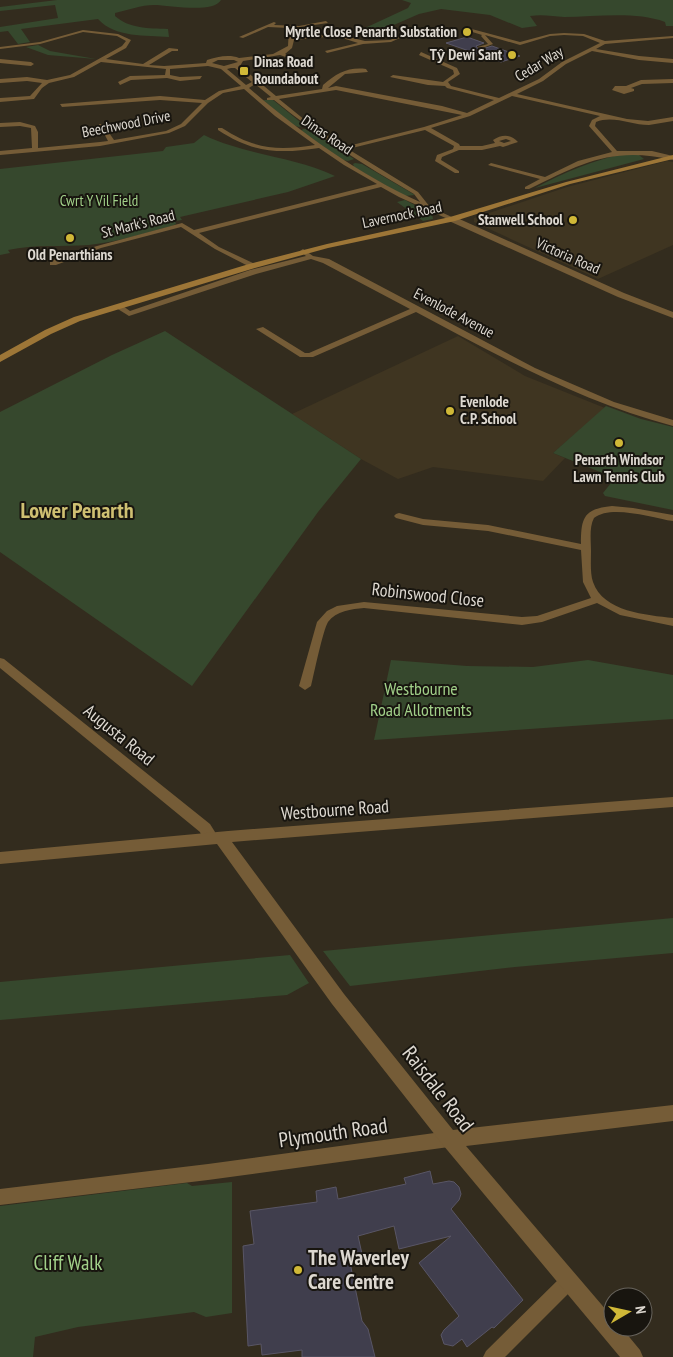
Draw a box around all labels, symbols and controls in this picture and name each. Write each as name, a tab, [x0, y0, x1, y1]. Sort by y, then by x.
place label: Myrtle Close Penarth Substation	[285, 22, 457, 41]
marker: Myrtle Close Penarth Substation	[461, 26, 473, 38]
street label: Cedar Way	[511, 41, 567, 85]
place label: Tŷ Dewi Sant	[430, 45, 503, 64]
marker: Tŷ Dewi Sant	[506, 49, 518, 61]
place label: Dinas Road Roundabout	[254, 52, 319, 88]
marker: Dinas Road Roundabout	[238, 65, 250, 77]
street label: Beechwood Drive	[80, 106, 172, 141]
street label: Dinas Road	[298, 111, 356, 159]
park label: Cwrt Y Vil Field	[60, 191, 138, 210]
street label: Lavernock Road	[360, 197, 443, 232]
street label: St Mark's Road	[99, 205, 177, 242]
place label: Stanwell School	[478, 210, 563, 229]
marker: Stanwell School	[567, 214, 579, 226]
marker: Old Penarthians	[64, 232, 76, 244]
street label: Victoria Road	[532, 233, 603, 278]
place label: Old Penarthians	[27, 245, 113, 264]
street label: Evenlode Avenue	[411, 283, 498, 342]
place label: Evenlode C.P. School	[460, 392, 517, 428]
marker: Evenlode C.P. School	[444, 405, 456, 417]
marker: Penarth Windsor Lawn Tennis Club	[613, 437, 625, 449]
place label: Penarth Windsor Lawn Tennis Club	[573, 450, 665, 486]
district label: Lower Penarth	[20, 496, 134, 524]
street label: Robinswood Close	[371, 577, 485, 612]
park label: Westbourne Road Allotments	[370, 677, 472, 721]
street label: Augusta Road	[79, 699, 159, 770]
street label: Westbourne Road	[280, 794, 390, 825]
street label: Raisdale Road	[397, 1040, 480, 1137]
street label: Plymouth Road	[277, 1112, 389, 1153]
place label: The Waverley Care Centre	[308, 1244, 409, 1295]
park label: Cliff Walk	[34, 1249, 102, 1276]
marker: The Waverley Care Centre	[292, 1264, 304, 1276]
north arrow	[603, 1287, 653, 1337]
text: N	[631, 1305, 650, 1315]

